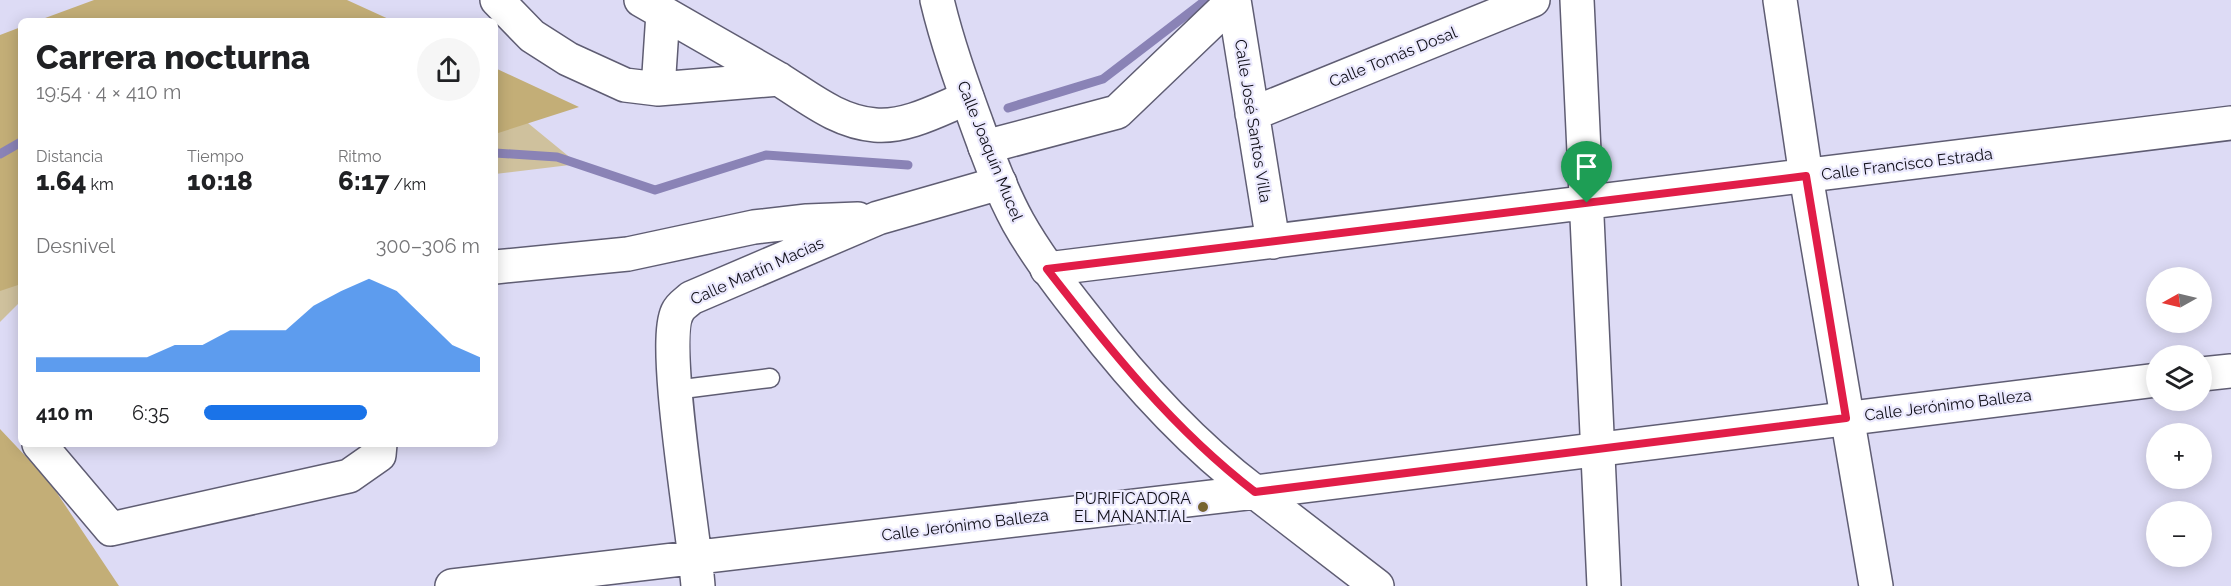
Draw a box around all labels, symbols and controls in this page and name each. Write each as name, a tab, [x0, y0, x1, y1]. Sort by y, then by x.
street label: Calle Tomás Dosal	[1326, 22, 1460, 91]
text: Carrera nocturna	[36, 38, 310, 77]
button: share	[417, 38, 480, 101]
street label: Calle José Santos Villa	[1231, 38, 1275, 204]
street label: Calle Joaquín Mucel	[953, 78, 1027, 224]
text: 19:54 · 4 × 410 m	[36, 80, 181, 104]
pin	[1561, 141, 1612, 203]
street label: Calle Francisco Estrada	[1820, 144, 1994, 184]
text: Distancia	[36, 147, 103, 166]
text: Tiempo	[187, 147, 244, 166]
text: Ritmo	[338, 147, 381, 166]
icon: arrive	[1570, 150, 1603, 183]
text: 1.64	[36, 166, 87, 196]
text: 10:18	[187, 166, 253, 196]
text: 6:17	[338, 166, 389, 196]
text: km	[87, 175, 114, 194]
text: /km	[389, 175, 426, 194]
street label: Calle Martín Macías	[687, 233, 827, 309]
text: Desnivel	[36, 234, 115, 258]
text: 300–306 m	[376, 234, 480, 258]
north arrow	[2146, 267, 2212, 333]
map controls	[2146, 267, 2212, 567]
button: layers	[2146, 345, 2212, 411]
street label: Calle Jerónimo Balleza	[1863, 385, 2033, 425]
text: 410 m	[36, 401, 93, 425]
text: 6:35	[132, 401, 169, 425]
button: +	[2146, 423, 2212, 489]
place label: PURIFICADORA EL MANANTIAL	[1074, 489, 1192, 526]
marker: PURIFICADORA EL MANANTIAL	[1196, 500, 1210, 514]
button: −	[2146, 501, 2212, 567]
street label: Calle Jerónimo Balleza	[880, 505, 1050, 545]

